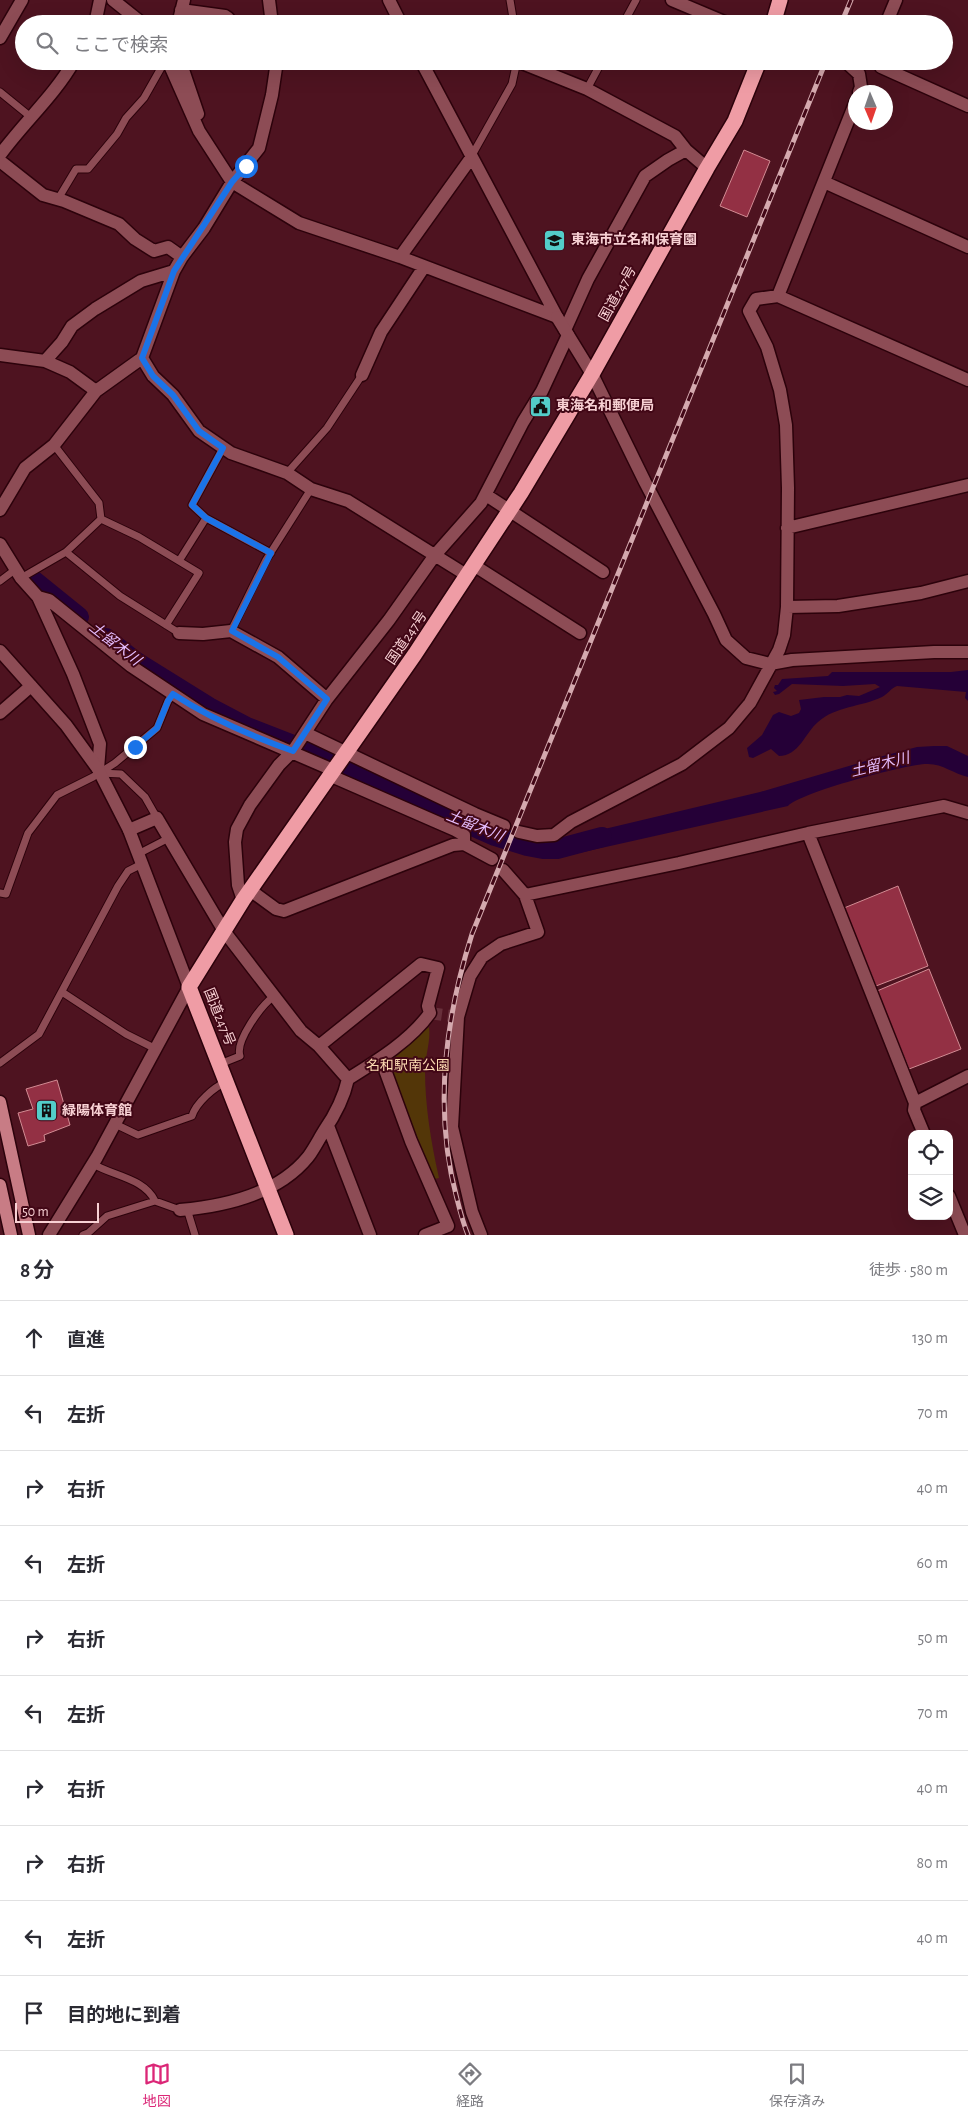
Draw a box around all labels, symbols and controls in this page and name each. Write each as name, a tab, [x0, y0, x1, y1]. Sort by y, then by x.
search box	[15, 15, 953, 70]
icon: search	[33, 29, 61, 57]
text: ここで検索	[73, 36, 168, 55]
north arrow	[848, 85, 893, 130]
route start	[235, 155, 258, 178]
school or university icon: 東海市立名和保育園	[543, 228, 567, 252]
place label: 東海市立名和保育園	[571, 232, 697, 247]
street label: 国道247号	[596, 263, 639, 324]
public building icon: 東海名和郵便局	[528, 394, 552, 418]
place label: 東海名和郵便局	[556, 398, 654, 413]
street label: 国道247号	[383, 608, 430, 667]
water label: 土留木川	[87, 619, 145, 670]
route end	[124, 736, 147, 759]
water label: 土留木川	[849, 749, 913, 780]
water label: 土留木川	[444, 807, 508, 845]
street label: 国道247号	[201, 986, 238, 1048]
park label: 名和駅南公園	[366, 1058, 450, 1073]
building icon: 緑陽体育館	[34, 1099, 58, 1123]
place label: 緑陽体育館	[62, 1103, 132, 1118]
map controls	[908, 1130, 953, 1220]
button: locate	[908, 1130, 953, 1175]
button: layers	[908, 1175, 953, 1220]
scale bar	[15, 1200, 99, 1223]
text: 50 m	[22, 1205, 49, 1219]
text: 8 分	[20, 1260, 55, 1281]
text: 徒歩 · 580 m	[869, 1262, 948, 1278]
icon: ahead	[20, 1324, 48, 1352]
text: 130 m	[912, 1330, 948, 1346]
text: 直進	[67, 1331, 105, 1350]
icon: left	[20, 1399, 48, 1427]
text: 70 m	[917, 1405, 948, 1421]
text: 左折	[67, 1406, 105, 1425]
icon: right	[20, 1474, 48, 1502]
text: 40 m	[916, 1480, 948, 1496]
text: 右折	[67, 1481, 105, 1500]
icon: left	[20, 1549, 48, 1577]
text: 60 m	[917, 1555, 948, 1571]
text: 左折	[67, 1556, 105, 1575]
icon: right	[20, 1624, 48, 1652]
text: 50 m	[917, 1630, 948, 1646]
text: 右折	[67, 1631, 105, 1650]
icon: left	[20, 1699, 48, 1727]
text: 70 m	[917, 1705, 948, 1721]
text: 左折	[67, 1706, 105, 1725]
icon: right	[20, 1774, 48, 1802]
text: 40 m	[916, 1780, 948, 1796]
text: 右折	[67, 1781, 105, 1800]
icon: right	[20, 1849, 48, 1877]
text: 80 m	[917, 1855, 948, 1871]
text: 右折	[67, 1856, 105, 1875]
icon: left	[20, 1924, 48, 1952]
text: 40 m	[916, 1930, 948, 1946]
text: 左折	[67, 1931, 105, 1950]
icon: arrive	[20, 1999, 48, 2027]
text: 目的地に到着	[67, 2006, 181, 2025]
tab: 地図	[143, 2060, 171, 2111]
tab: 経路	[456, 2060, 484, 2111]
tab: 保存済み	[769, 2060, 825, 2111]

